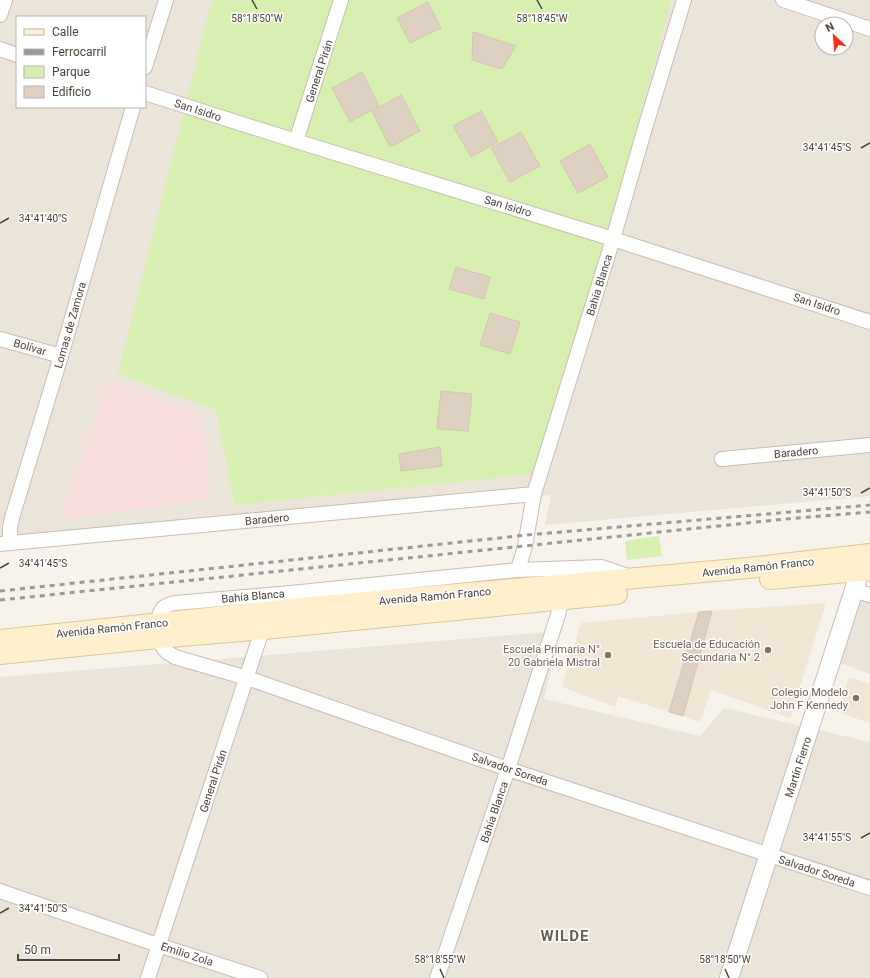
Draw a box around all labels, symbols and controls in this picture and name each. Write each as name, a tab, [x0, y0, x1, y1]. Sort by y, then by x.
text: 58°18'50"W	[231, 13, 283, 24]
text: 58°18'45"W	[516, 13, 568, 24]
legend	[16, 16, 146, 108]
north arrow	[814, 16, 854, 56]
text: N	[823, 20, 836, 35]
text: Calle	[52, 25, 79, 39]
street label: General Pirán	[303, 38, 336, 104]
text: Ferrocarril	[52, 45, 107, 59]
text: Parque	[52, 65, 90, 79]
text: Edificio	[52, 85, 91, 99]
street label: San Isidro	[173, 97, 223, 124]
text: 34°41'45"S	[803, 142, 851, 153]
street label: San Isidro	[483, 193, 533, 220]
text: 34°41'40"S	[19, 213, 67, 224]
street label: Bahía Blanca	[584, 253, 615, 317]
street label: Lomas de Zamora	[52, 281, 89, 370]
street label: San Isidro	[792, 291, 842, 318]
street label: Bolívar	[12, 337, 48, 358]
street label: Baradero	[773, 444, 819, 461]
text: 34°41'50"S	[803, 487, 851, 498]
street label: Baradero	[244, 511, 290, 528]
street label: Avenida Ramón Franco	[701, 555, 815, 580]
text: 34°41'45"S	[19, 558, 67, 569]
street label: Avenida Ramón Franco	[378, 585, 492, 608]
street label: Bahía Blanca	[221, 587, 285, 606]
street label: Avenida Ramón Franco	[55, 616, 169, 641]
place label: Escuela de Educación Secundaria N° 2	[653, 638, 760, 664]
place label: Escuela Primaria N° 20 Gabriela Mistral	[503, 643, 600, 669]
marker: Escuela de Educación Secundaria N° 2	[763, 645, 773, 655]
marker: Escuela Primaria N° 20 Gabriela Mistral	[603, 650, 613, 660]
place label: Colegio Modelo John F Kennedy	[770, 686, 849, 712]
marker: Colegio Modelo John F Kennedy	[851, 693, 861, 703]
street label: Martín Fierro	[783, 735, 814, 799]
street label: General Pirán	[197, 748, 230, 814]
street label: Salvador Soreda	[470, 750, 550, 789]
street label: Bahía Blanca	[478, 780, 511, 844]
text: 34°41'55"S	[803, 832, 851, 843]
street label: Salvador Soreda	[777, 853, 857, 890]
text: 34°41'50"S	[19, 903, 67, 914]
district label: WILDE	[541, 927, 589, 945]
scale bar	[18, 936, 119, 962]
street label: Emilio Zola	[159, 940, 215, 969]
text: 50 m	[24, 943, 51, 957]
text: 58°18'55"W	[414, 954, 466, 965]
text: 58°18'50"W	[699, 954, 751, 965]

